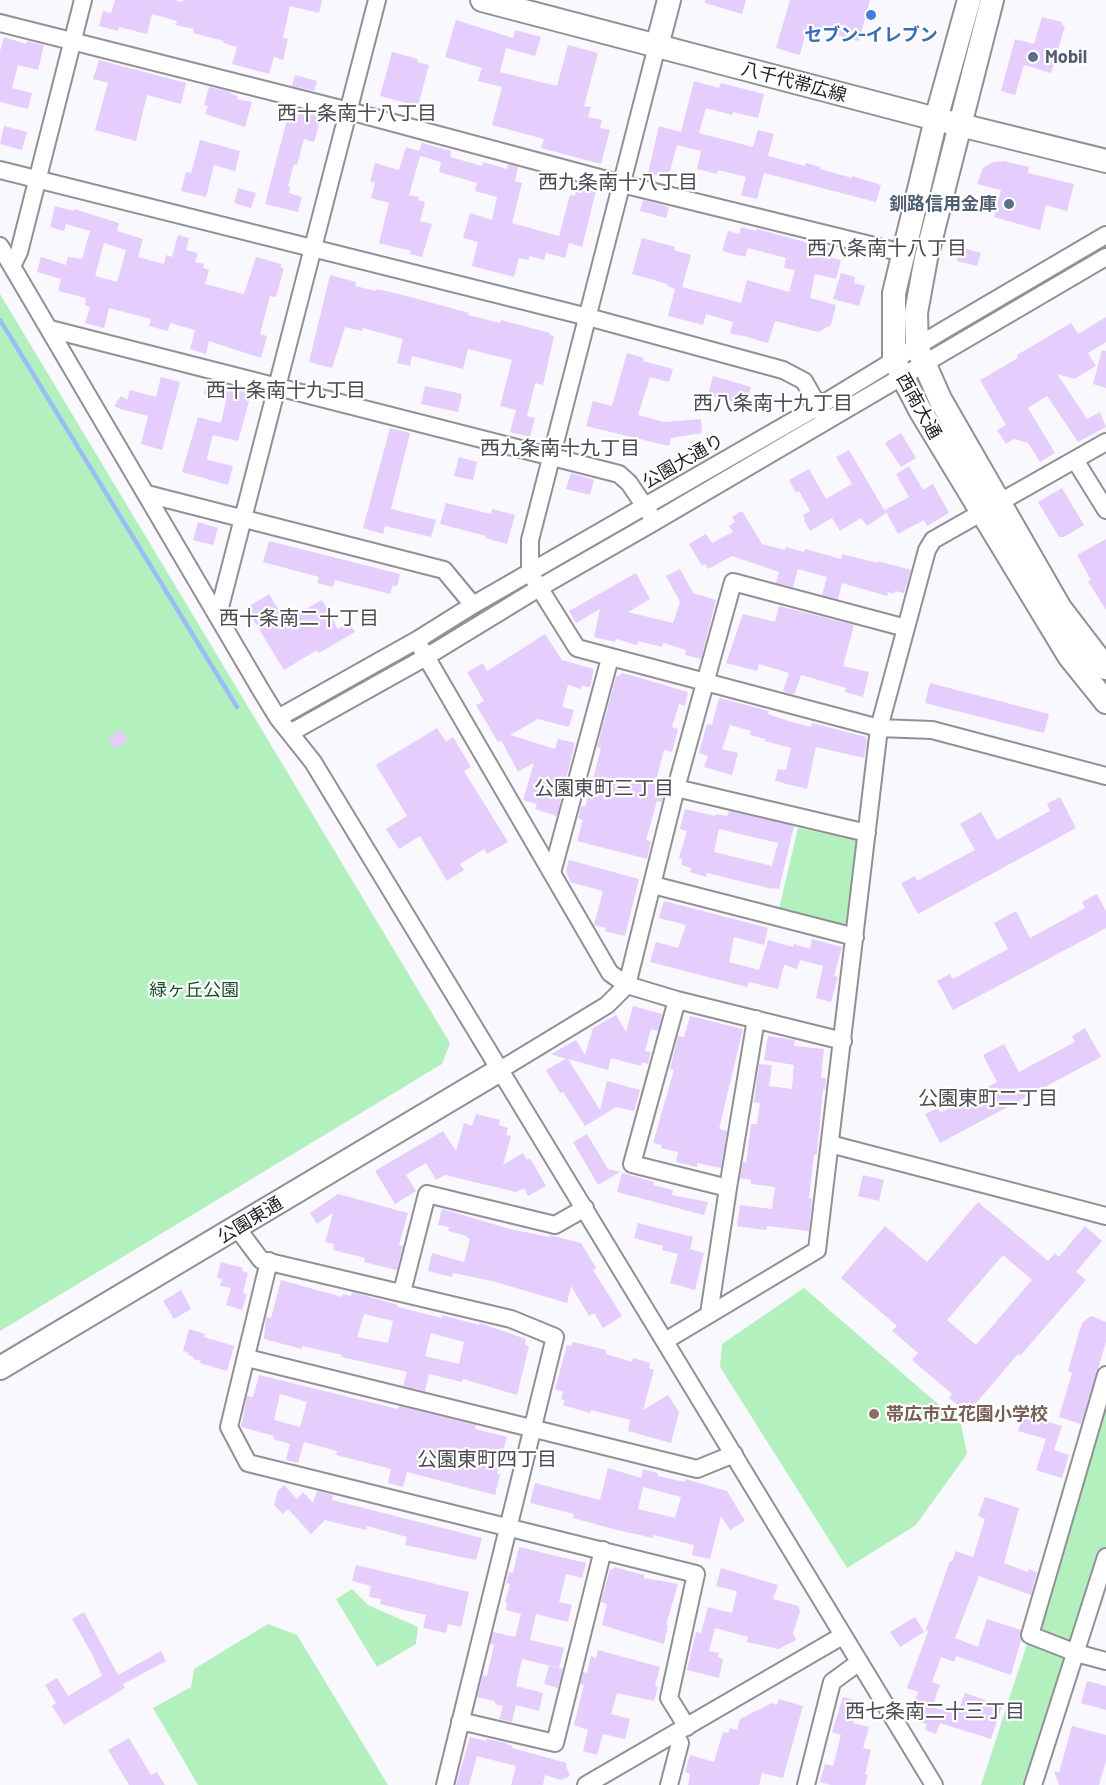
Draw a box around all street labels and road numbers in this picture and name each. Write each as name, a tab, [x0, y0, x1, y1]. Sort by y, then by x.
street label: 八千代帯広線	[739, 58, 849, 106]
street label: 西南大通	[892, 369, 946, 443]
street label: 公園大通り	[639, 429, 727, 493]
street label: 公園東通	[214, 1192, 286, 1248]

